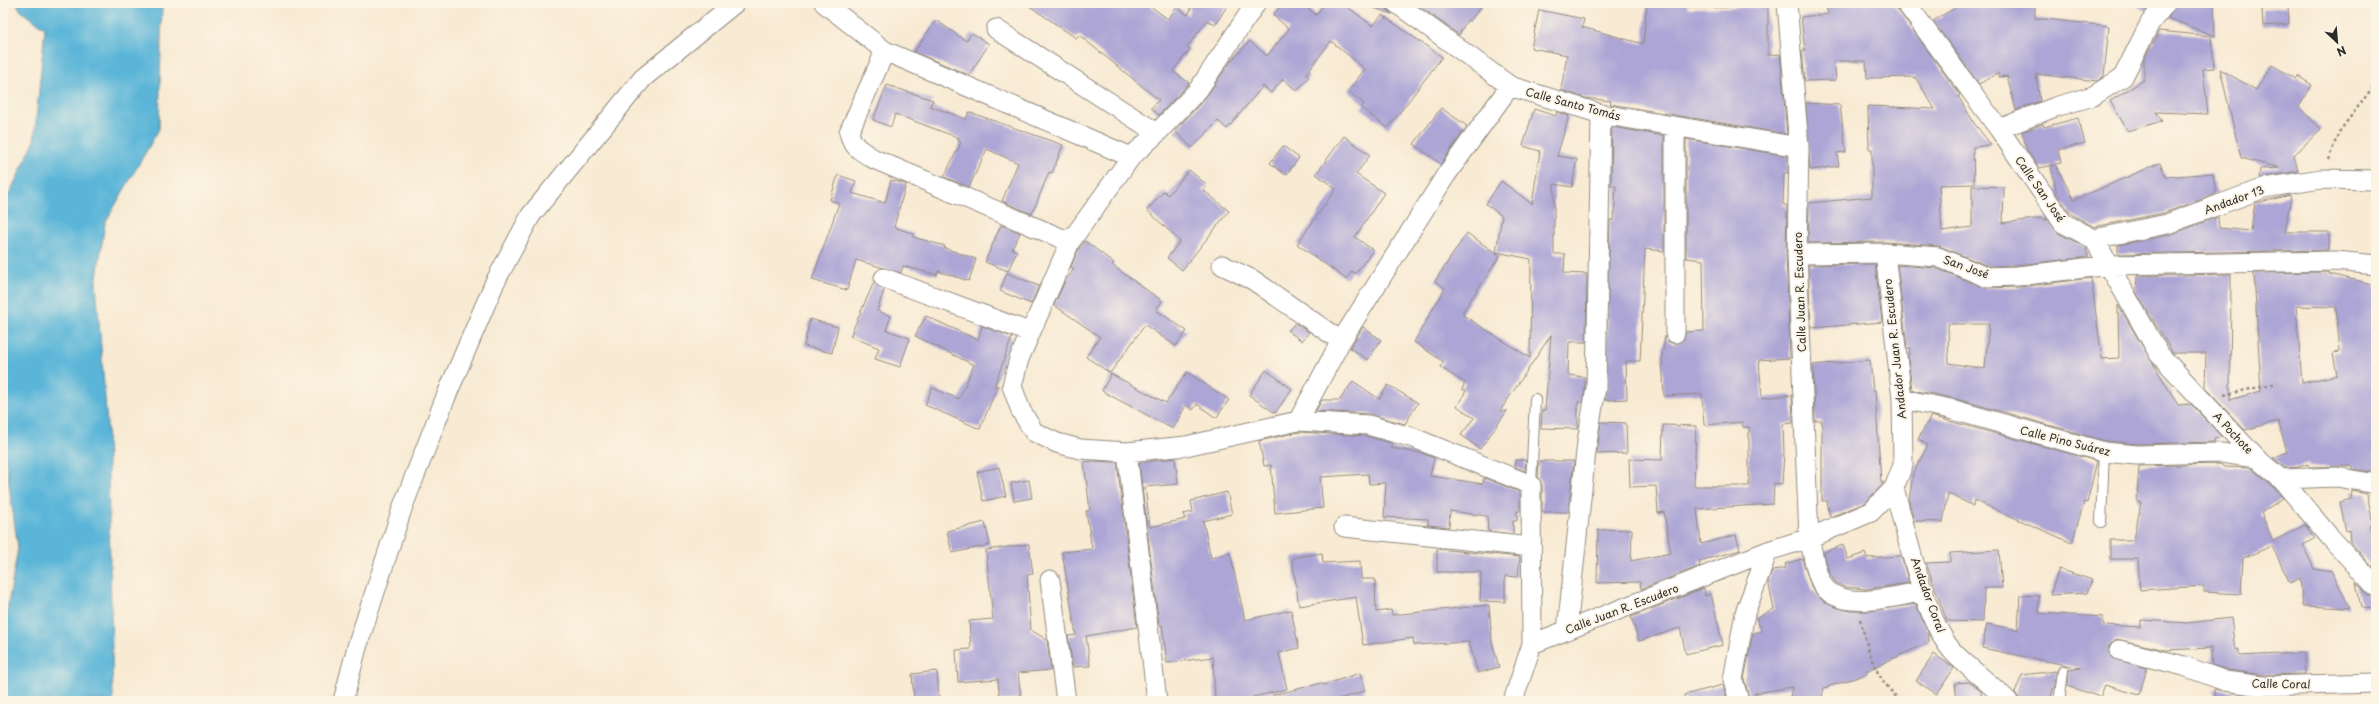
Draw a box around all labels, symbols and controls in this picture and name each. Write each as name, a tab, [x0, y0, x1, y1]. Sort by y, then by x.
north arrow	[2317, 22, 2357, 62]
text: N	[2334, 42, 2349, 61]
street label: Calle Santo Tomás	[1524, 83, 1622, 124]
street label: Calle San José	[2011, 152, 2070, 225]
street label: Andador 13	[2202, 181, 2266, 218]
street label: Calle Juan R. Escudero	[1789, 232, 1810, 352]
street label: San José	[1941, 250, 1991, 283]
street label: Andador Juan R. Escudero	[1879, 278, 1910, 420]
street label: A Pochote	[2209, 408, 2258, 458]
street label: Calle Pino Suárez	[2018, 421, 2112, 460]
street label: Andador Coral	[1907, 555, 1950, 635]
street label: Calle Juan R. Escudero	[1563, 579, 1681, 638]
street label: Calle Coral	[2251, 674, 2311, 693]

